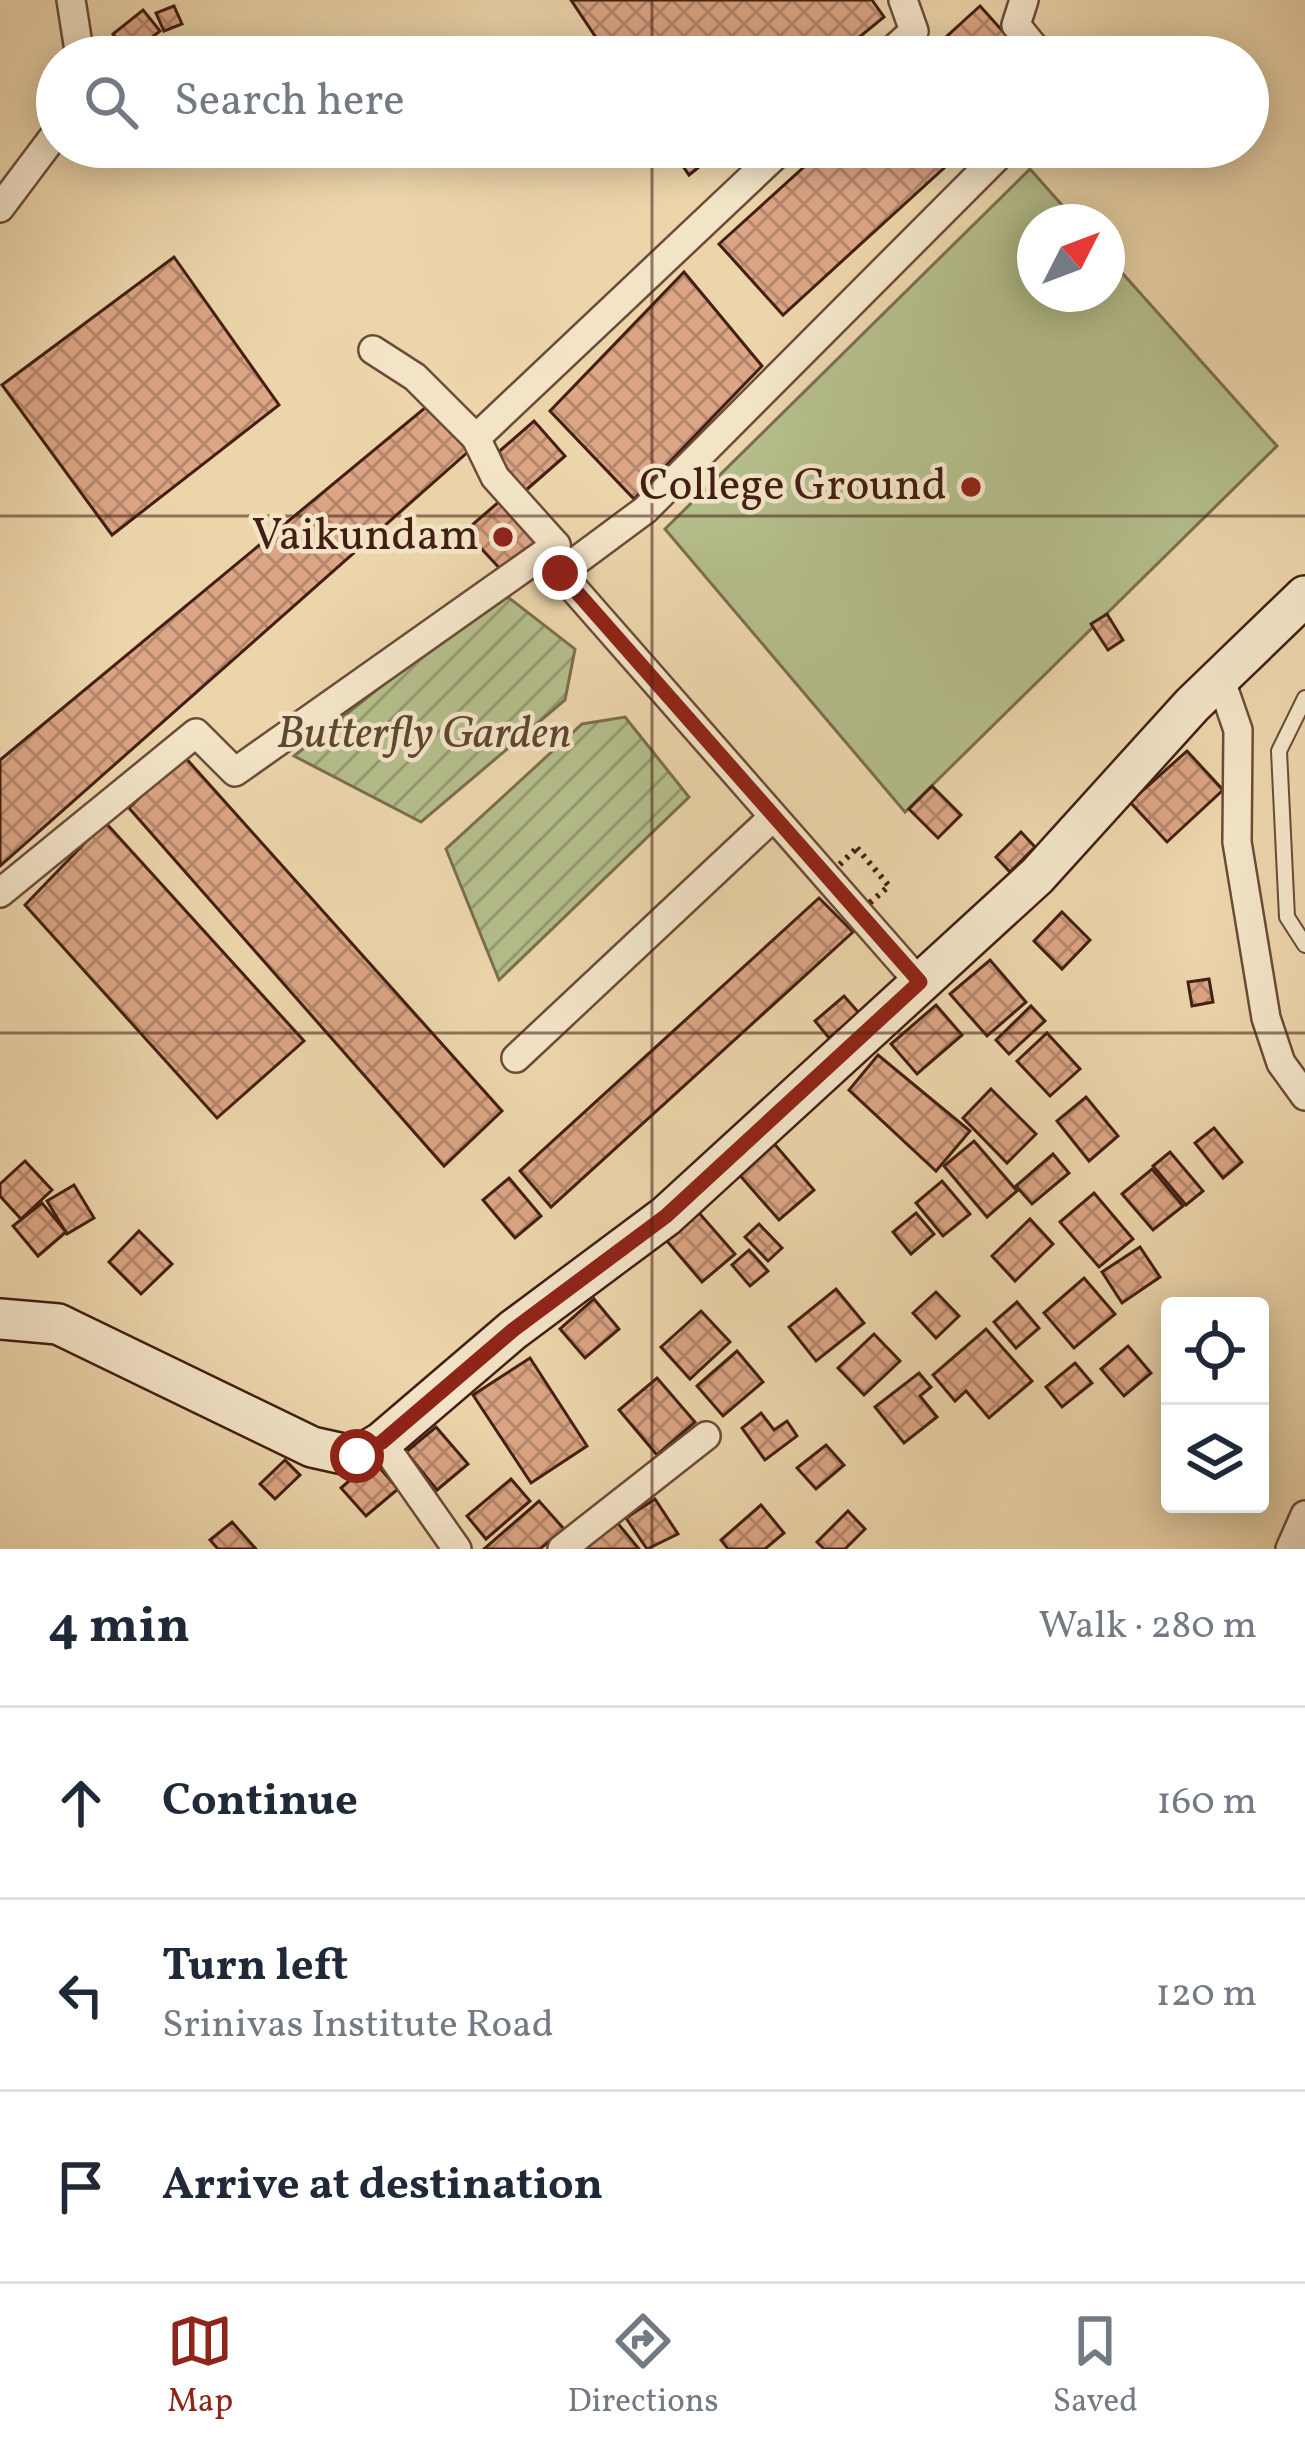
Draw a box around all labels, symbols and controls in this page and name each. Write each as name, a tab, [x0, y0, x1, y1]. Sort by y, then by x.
search box	[36, 36, 1269, 168]
icon: search	[78, 69, 144, 135]
text: Search here	[174, 71, 405, 134]
north arrow	[1017, 204, 1125, 312]
place label: College Ground	[639, 456, 947, 519]
marker: College Ground	[958, 474, 984, 500]
place label: Vaikundam	[252, 506, 479, 569]
marker: Vaikundam	[490, 524, 516, 550]
route end	[533, 546, 587, 600]
park label: Butterfly Garden	[277, 704, 571, 767]
map controls	[1161, 1297, 1269, 1513]
button: locate	[1161, 1297, 1269, 1405]
button: layers	[1161, 1405, 1269, 1513]
route start	[330, 1429, 384, 1483]
text: 4 min	[48, 1592, 190, 1663]
text: Walk · 280 m	[1039, 1600, 1257, 1654]
icon: ahead	[48, 1770, 114, 1836]
text: Continue	[162, 1771, 358, 1834]
text: 160 m	[1156, 1776, 1257, 1830]
text: Turn left	[162, 1936, 348, 1999]
icon: left	[48, 1962, 114, 2028]
text: 120 m	[1156, 1968, 1257, 2022]
text: Srinivas Institute Road	[162, 1999, 554, 2053]
icon: arrive	[48, 2154, 114, 2220]
text: Arrive at destination	[162, 2155, 603, 2218]
tab: Map	[167, 2308, 233, 2426]
tab: Directions	[567, 2308, 719, 2426]
tab: Saved	[1053, 2308, 1138, 2426]

